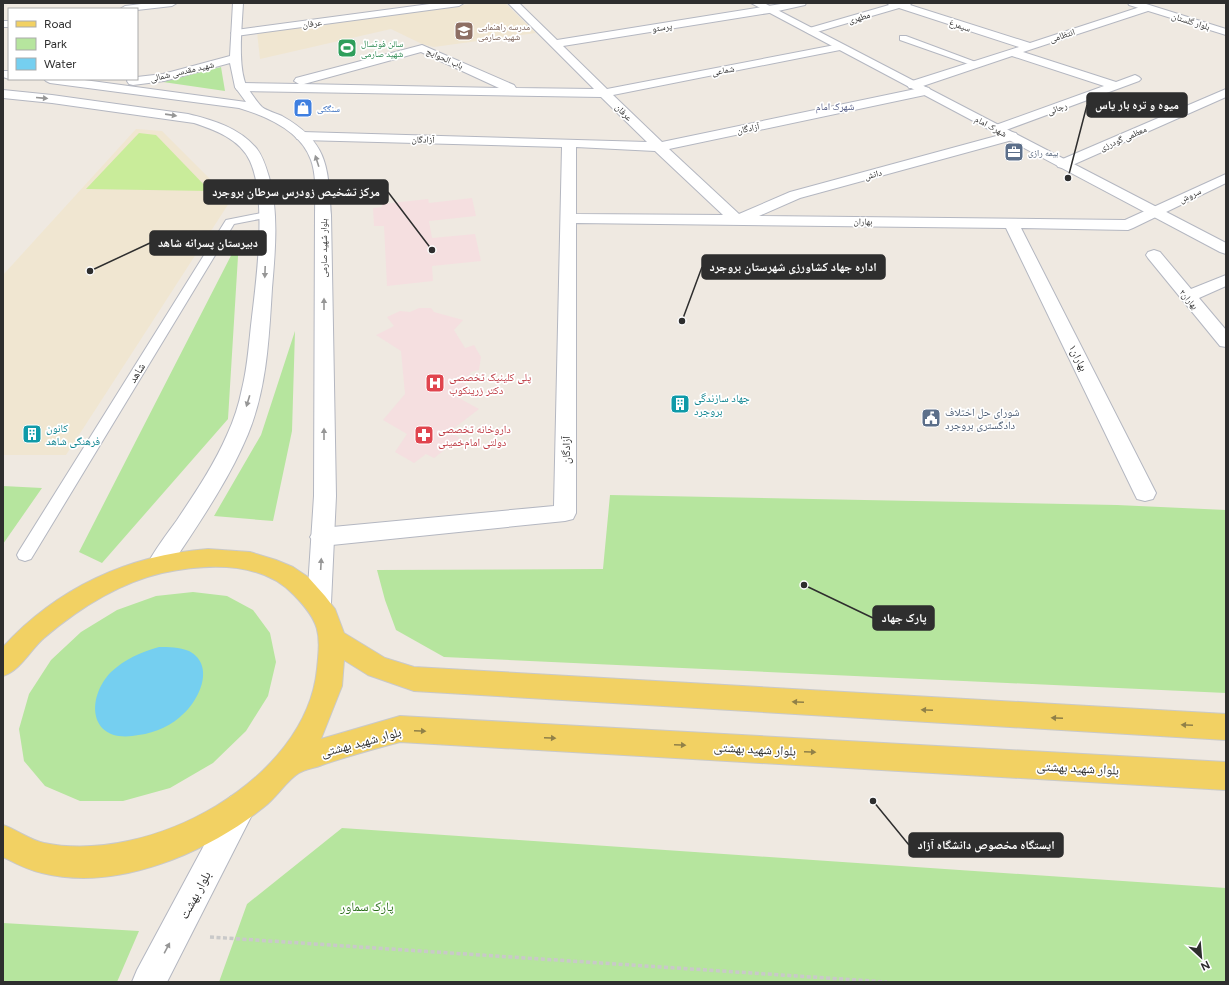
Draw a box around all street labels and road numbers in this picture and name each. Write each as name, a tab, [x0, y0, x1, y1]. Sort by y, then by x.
street label: مطهری	[847, 9, 871, 25]
street label: بلوار گلستان	[1170, 10, 1212, 32]
street label: عرفان	[302, 16, 323, 30]
street label: سیمرغ	[948, 16, 972, 35]
street label: پرستو	[651, 20, 673, 35]
street label: انتظامی	[1048, 26, 1076, 44]
street label: باب الحوایج	[424, 45, 466, 72]
street label: شهید مقدسی شمالی	[149, 58, 215, 84]
street label: شماعی	[711, 62, 735, 78]
street label: رجائی	[1046, 99, 1069, 117]
street label: عرفان	[613, 101, 635, 123]
street label: شهرک امام	[972, 113, 1009, 141]
street label: آزادگان	[736, 120, 761, 136]
street label: معظمی گودرزی	[1098, 123, 1148, 153]
street label: آزادگان	[412, 133, 435, 145]
street label: دانش	[863, 166, 883, 182]
street label: سروش	[1177, 185, 1203, 205]
street label: بهاران	[853, 215, 873, 227]
street label: بلوار شهید صارمی	[318, 218, 329, 277]
street label: بهاران۲	[1177, 287, 1201, 312]
street label: بهاران۱	[1066, 342, 1090, 374]
street label: شاهد	[126, 361, 148, 385]
street label: آزادگان	[560, 436, 573, 464]
street label: بلوار شهید بهشتی	[319, 724, 403, 761]
street label: بلوار شهید بهشتی	[713, 739, 797, 760]
street label: بلوار شهید بهشتی	[1036, 758, 1120, 779]
street label: بلوار بهشت	[176, 869, 215, 922]

